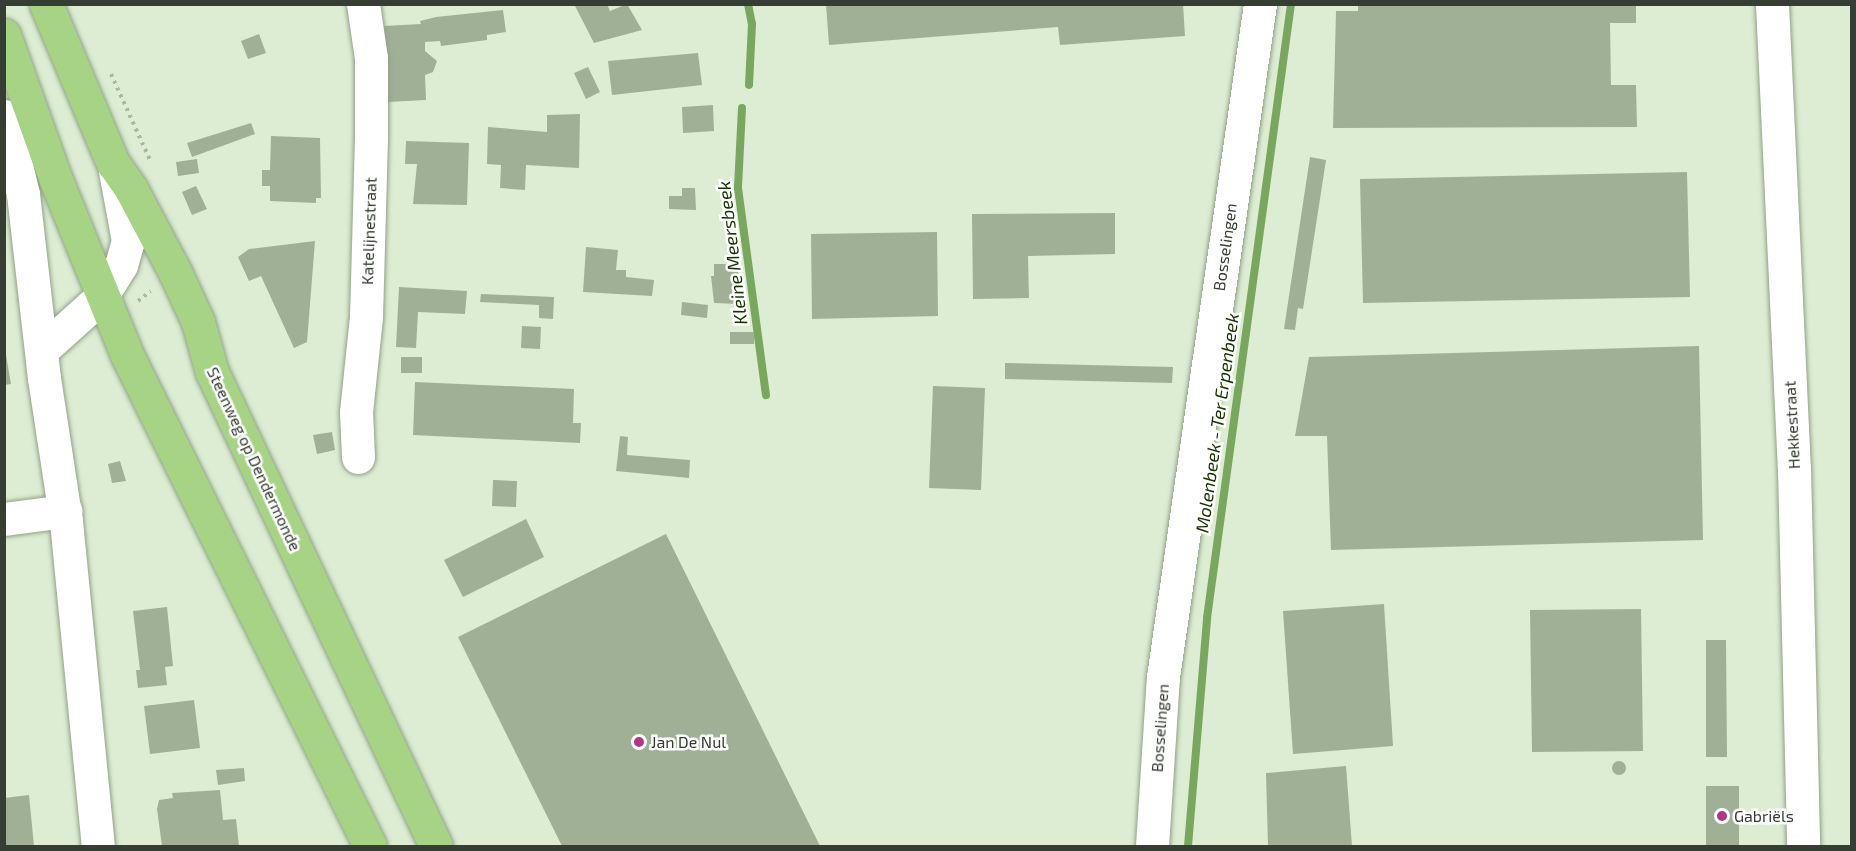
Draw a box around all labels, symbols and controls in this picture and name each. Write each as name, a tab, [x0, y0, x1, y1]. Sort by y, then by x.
street label: Katelijnestraat	[358, 177, 380, 285]
water label: Kleine Meersbeek	[712, 180, 752, 326]
street label: Bosselingen	[1209, 202, 1241, 292]
water label: Molenbeek - Ter Erpenbeek	[1191, 311, 1243, 535]
street label: Steenweg op Dendermonde	[203, 364, 305, 554]
street label: Hekkestraat	[1780, 380, 1804, 470]
street label: Bosselingen	[1147, 683, 1173, 773]
place label: Jan De Nul	[651, 732, 726, 752]
marker: Jan De Nul	[632, 735, 646, 749]
place label: Gabriëls	[1734, 806, 1794, 826]
marker: Gabriëls	[1715, 809, 1729, 823]

